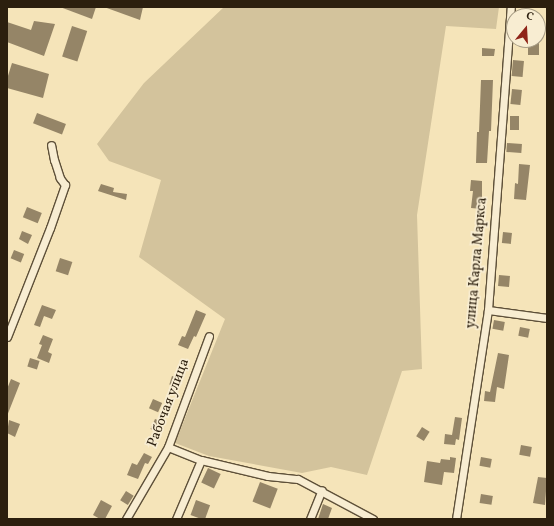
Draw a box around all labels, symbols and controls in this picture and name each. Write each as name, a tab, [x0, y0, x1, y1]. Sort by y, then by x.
north arrow	[506, 8, 546, 48]
text: С	[524, 9, 535, 25]
street label: улица Карла Маркса	[463, 197, 491, 329]
street label: Рабочая улица	[144, 356, 194, 450]

